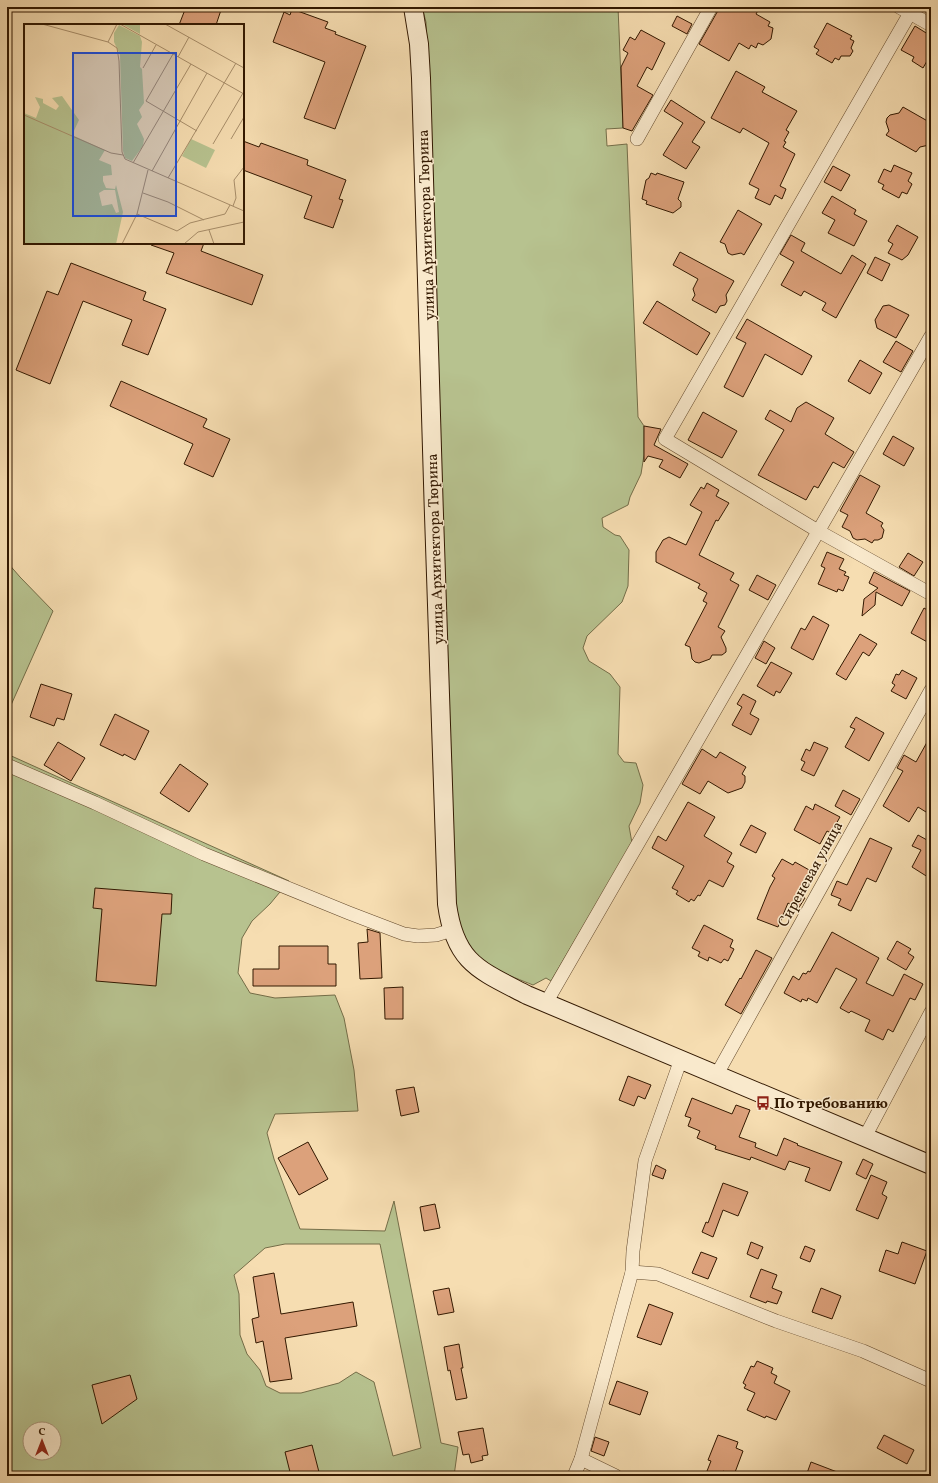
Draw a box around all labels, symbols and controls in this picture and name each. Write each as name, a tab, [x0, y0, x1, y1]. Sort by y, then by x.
inset map	[24, 24, 244, 244]
street label: улица Архитектора Тюрина	[414, 129, 441, 321]
street label: улица Архитектора Тюрина	[423, 453, 450, 645]
street label: Сиреневая улица	[774, 818, 849, 931]
place label: По требованию	[774, 1094, 888, 1115]
bus stop icon: По требованию	[755, 1095, 771, 1111]
north arrow	[22, 1421, 62, 1461]
text: С	[38, 1425, 46, 1440]

